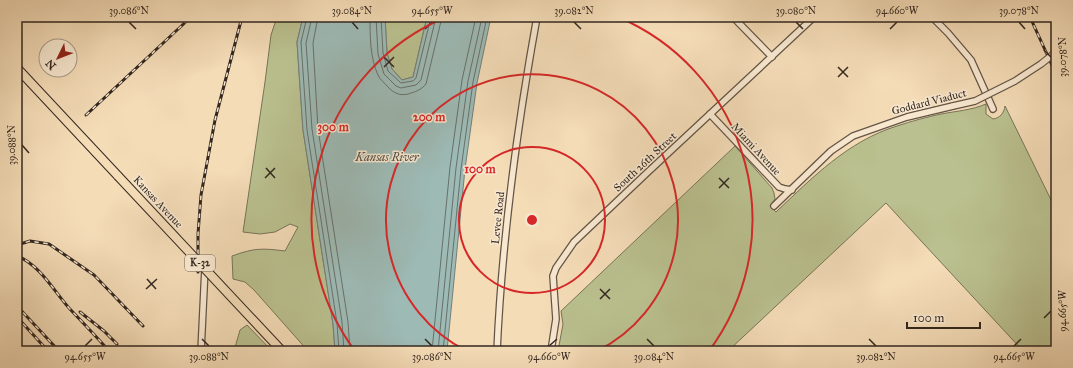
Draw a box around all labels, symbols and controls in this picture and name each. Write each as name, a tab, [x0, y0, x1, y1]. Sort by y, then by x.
text: 39.086°N	[109, 5, 149, 17]
text: 39.084°N	[332, 5, 373, 17]
text: 94.655°W	[412, 5, 453, 17]
text: 39.082°N	[554, 5, 594, 17]
text: 39.080°N	[776, 5, 817, 17]
text: 94.660°W	[876, 5, 919, 17]
text: 39.078°N	[999, 5, 1040, 17]
text: 39.078°N	[1057, 36, 1069, 77]
north arrow	[38, 38, 78, 78]
text: N	[43, 56, 59, 72]
street label: Goddard Viaduct	[890, 86, 968, 118]
text: 200 m	[413, 110, 446, 124]
text: 300 m	[317, 120, 350, 135]
street label: Miami Avenue	[729, 120, 784, 178]
text: 39.088°N	[6, 124, 18, 165]
street label: South 26th Street	[611, 130, 679, 194]
water label: Kansas River	[354, 150, 420, 164]
text: 100 m	[464, 162, 497, 176]
street label: Kansas Avenue	[131, 173, 186, 231]
street label: Levee Road	[489, 191, 507, 245]
centre of rings	[525, 213, 539, 227]
road number: K-32	[185, 255, 215, 271]
text: 94.665°W	[1057, 290, 1069, 332]
scale bar	[907, 304, 980, 330]
text: 100 m	[913, 311, 944, 325]
text: 94.655°W	[65, 351, 106, 363]
text: 39.088°N	[189, 351, 230, 363]
text: 39.086°N	[412, 351, 452, 363]
text: 94.660°W	[528, 351, 571, 363]
text: 39.084°N	[634, 351, 675, 363]
text: 39.082°N	[856, 351, 896, 363]
text: 94.665°W	[993, 351, 1035, 363]

